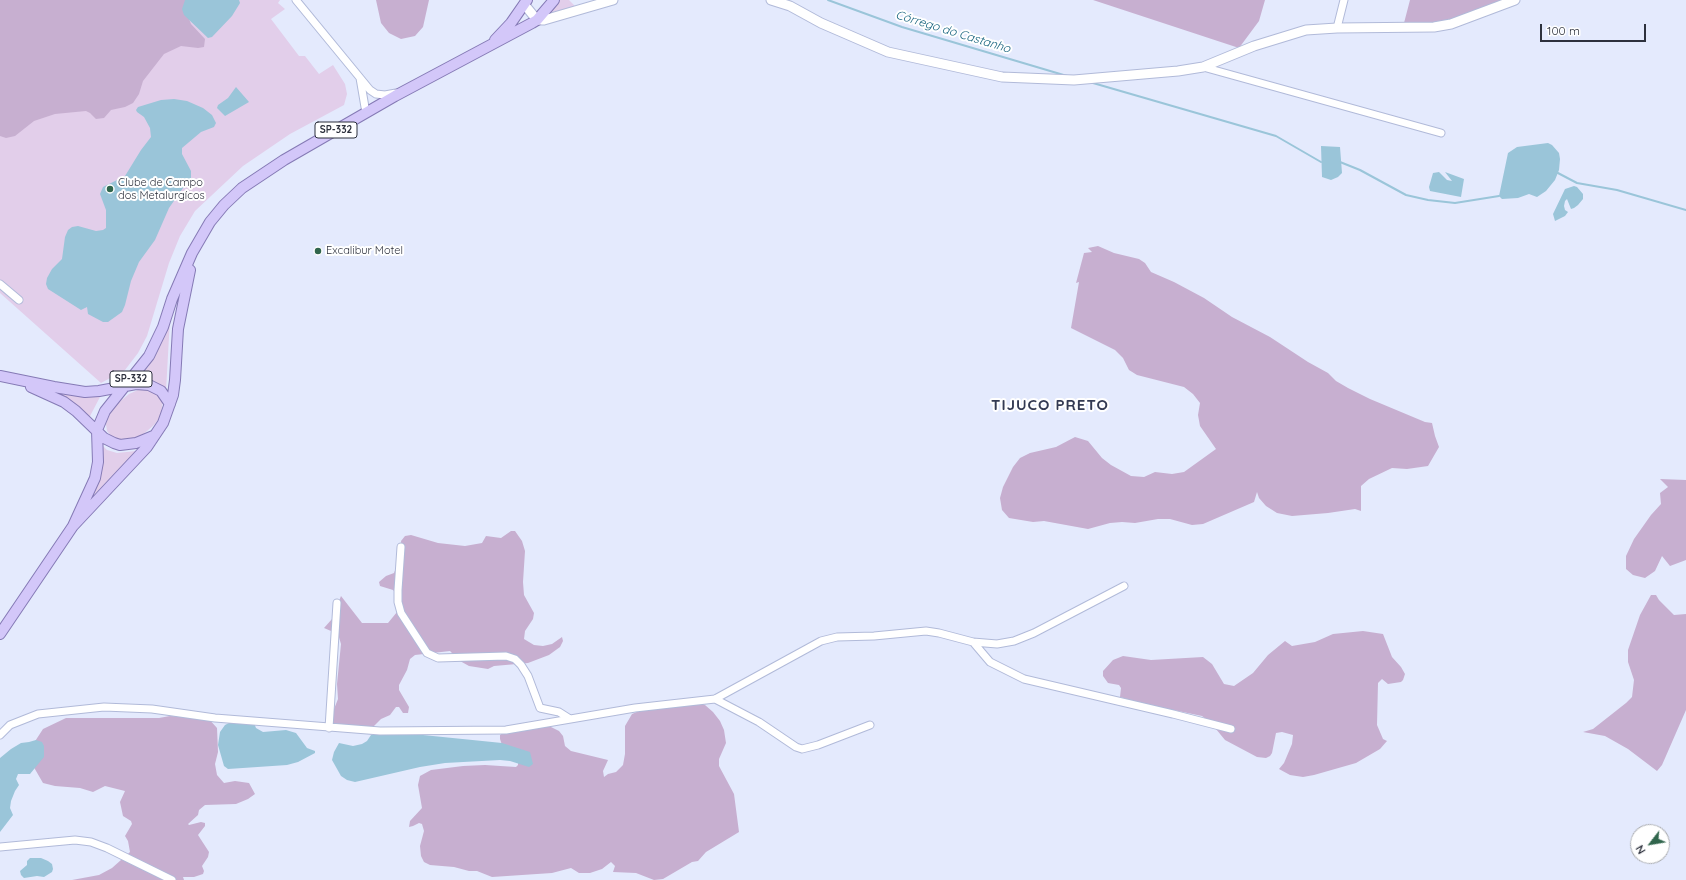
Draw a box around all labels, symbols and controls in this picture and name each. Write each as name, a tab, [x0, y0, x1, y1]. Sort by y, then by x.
water label: Córrego do Castanho	[894, 8, 1012, 56]
scale bar	[1542, 16, 1648, 42]
text: 100 m	[1547, 23, 1580, 38]
road number: SP-332	[315, 122, 357, 138]
place label: Clube de Campo dos Metalurgícos	[118, 176, 205, 202]
marker: Clube de Campo dos Metalurgícos	[105, 184, 115, 194]
place label: Excalibur Motel	[326, 244, 403, 258]
marker: Excalibur Motel	[313, 246, 323, 256]
road number: SP-332	[110, 371, 152, 387]
district label: TIJUCO PRETO	[991, 396, 1109, 414]
north arrow	[1630, 824, 1670, 864]
text: N	[1632, 843, 1649, 857]

